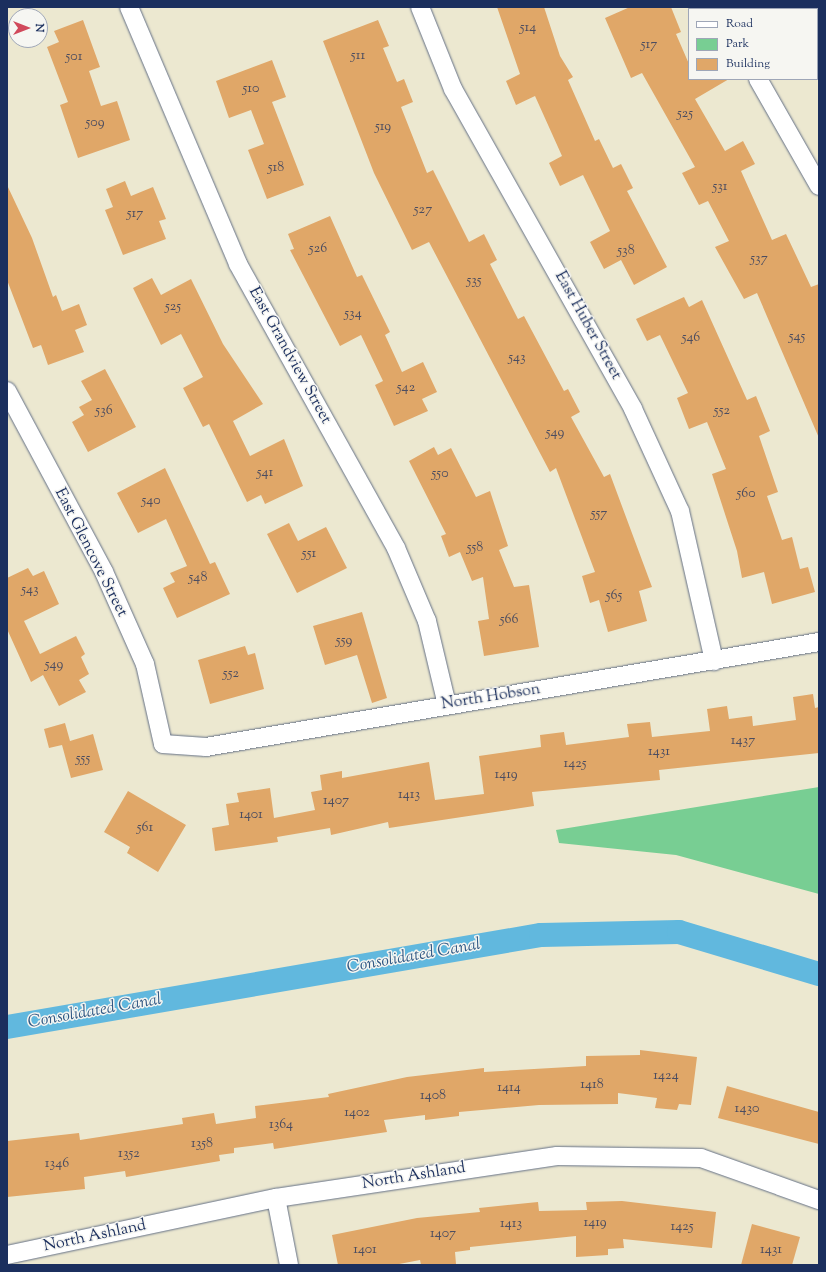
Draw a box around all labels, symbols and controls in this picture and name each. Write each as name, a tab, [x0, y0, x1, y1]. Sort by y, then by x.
north arrow	[8, 8, 48, 48]
legend	[688, 8, 818, 80]
text: Road	[726, 15, 753, 33]
house number: 514	[520, 20, 536, 36]
text: N	[31, 24, 47, 32]
text: Park	[726, 35, 749, 53]
house number: 517	[641, 37, 657, 53]
house number: 511	[351, 48, 365, 64]
house number: 501	[66, 49, 82, 65]
text: Building	[726, 55, 770, 73]
house number: 510	[243, 81, 259, 97]
house number: 525	[677, 106, 693, 122]
house number: 509	[86, 115, 104, 131]
house number: 519	[375, 119, 391, 135]
house number: 518	[268, 160, 284, 176]
house number: 531	[712, 179, 728, 195]
house number: 527	[414, 202, 432, 218]
house number: 517	[127, 206, 143, 222]
house number: 526	[309, 241, 327, 257]
house number: 538	[617, 243, 635, 259]
house number: 537	[750, 251, 768, 267]
street label: East Huber Street	[549, 268, 625, 384]
house number: 535	[466, 273, 482, 289]
street label: East Grandview Street	[243, 284, 335, 428]
house number: 525	[165, 299, 181, 315]
house number: 534	[344, 306, 362, 322]
house number: 545	[789, 329, 805, 345]
house number: 546	[682, 330, 700, 346]
house number: 543	[508, 350, 526, 366]
house number: 542	[397, 380, 415, 396]
house number: 536	[95, 403, 113, 419]
house number: 552	[714, 403, 730, 419]
house number: 549	[546, 425, 564, 441]
house number: 541	[257, 465, 273, 481]
house number: 550	[431, 466, 449, 482]
street label: East Glencove Street	[49, 485, 131, 621]
house number: 560	[736, 486, 756, 502]
house number: 540	[141, 493, 161, 509]
house number: 557	[591, 506, 607, 522]
house number: 558	[467, 540, 483, 556]
house number: 551	[302, 546, 316, 562]
house number: 548	[189, 570, 207, 586]
house number: 543	[21, 582, 39, 598]
house number: 565	[606, 588, 622, 604]
house number: 566	[500, 612, 518, 628]
house number: 559	[336, 633, 352, 649]
house number: 549	[45, 657, 63, 673]
house number: 552	[223, 666, 239, 682]
street label: North Hobson	[440, 681, 542, 715]
house number: 1437	[731, 733, 755, 749]
house number: 1431	[648, 744, 670, 760]
house number: 555	[76, 751, 90, 767]
house number: 1425	[563, 756, 587, 772]
house number: 1419	[494, 767, 518, 783]
house number: 1413	[398, 787, 420, 803]
house number: 1407	[323, 793, 349, 809]
house number: 1401	[239, 807, 263, 823]
house number: 561	[137, 820, 153, 836]
water label: Consolidated Canal	[346, 935, 482, 979]
water label: Consolidated Canal	[27, 990, 163, 1034]
house number: 1424	[653, 1068, 679, 1084]
house number: 1418	[580, 1077, 604, 1093]
house number: 1414	[497, 1080, 521, 1096]
house number: 1408	[420, 1088, 446, 1104]
house number: 1430	[735, 1101, 759, 1117]
house number: 1402	[344, 1105, 370, 1121]
house number: 1364	[269, 1117, 293, 1133]
house number: 1358	[191, 1136, 213, 1152]
house number: 1352	[118, 1146, 140, 1162]
house number: 1346	[45, 1156, 69, 1172]
street label: North Ashland	[361, 1159, 467, 1195]
house number: 1419	[583, 1215, 607, 1231]
house number: 1413	[500, 1216, 522, 1232]
street label: North Ashland	[42, 1217, 148, 1257]
house number: 1425	[670, 1219, 694, 1235]
house number: 1407	[430, 1226, 456, 1242]
house number: 1401	[353, 1242, 377, 1258]
house number: 1431	[760, 1242, 782, 1258]

